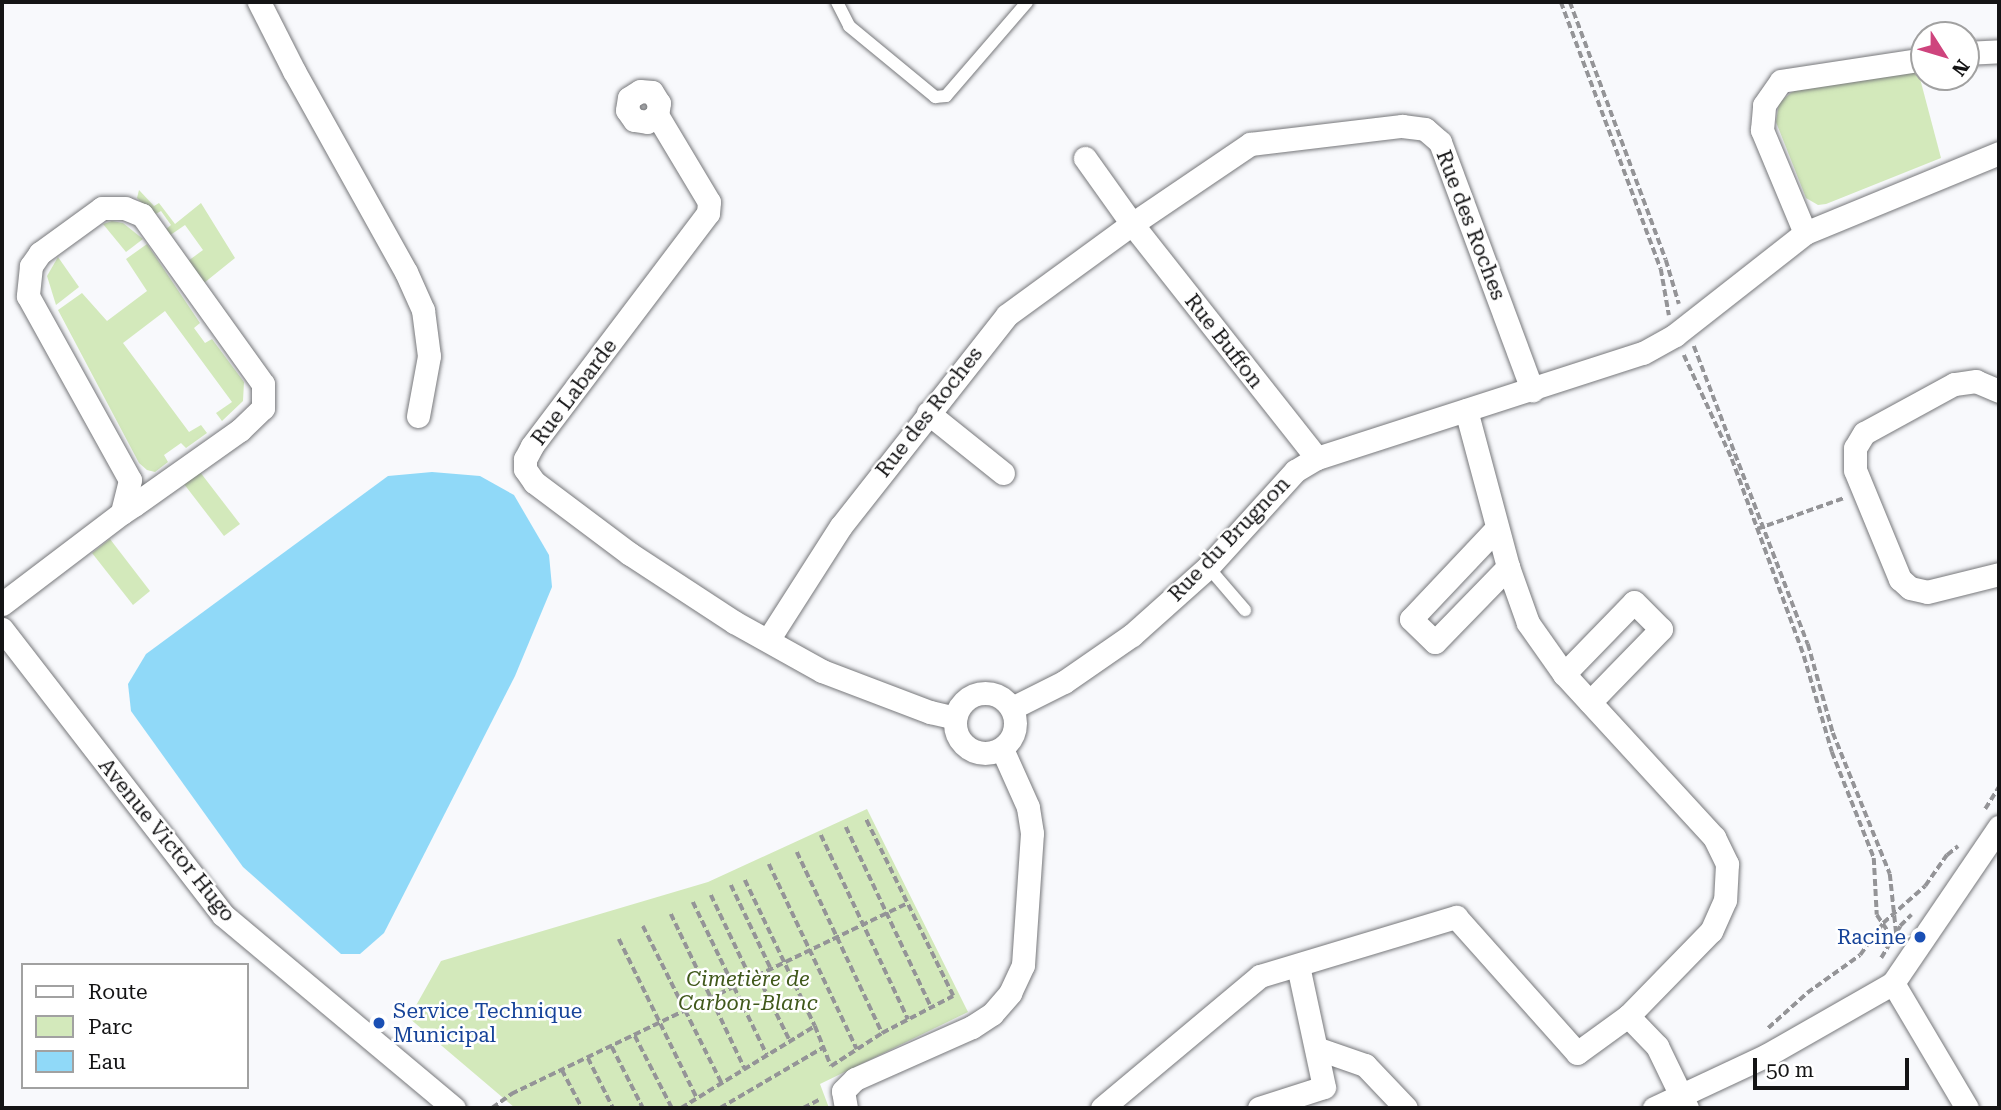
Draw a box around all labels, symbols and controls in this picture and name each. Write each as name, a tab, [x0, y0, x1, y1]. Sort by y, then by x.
north arrow	[1910, 21, 1980, 91]
text: N	[1947, 55, 1974, 80]
street label: Rue des Roches	[1431, 147, 1511, 303]
street label: Rue Buffon	[1179, 289, 1269, 393]
street label: Rue Labarde	[526, 334, 622, 450]
street label: Rue des Roches	[870, 342, 988, 482]
street label: Rue du Brugnon	[1163, 471, 1295, 607]
street label: Avenue Victor Hugo	[93, 753, 241, 927]
place label: Racine	[1837, 924, 1906, 950]
marker: Racine	[1912, 929, 1928, 945]
legend	[21, 963, 248, 1089]
park label: Cimetière de Carbon-Blanc	[678, 966, 818, 1016]
text: Route	[88, 980, 147, 1004]
place label: Service Technique Municipal	[393, 998, 582, 1048]
text: Parc	[88, 1015, 132, 1039]
marker: Service Technique Municipal	[371, 1015, 387, 1031]
scale bar	[1756, 1044, 1912, 1088]
text: Eau	[88, 1050, 126, 1074]
text: 50 m	[1766, 1058, 1814, 1082]

